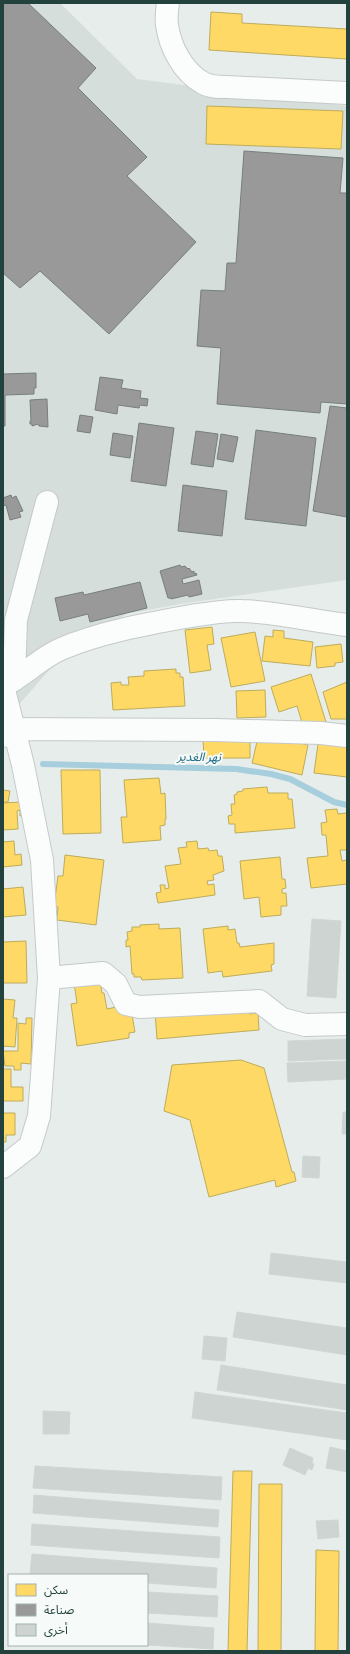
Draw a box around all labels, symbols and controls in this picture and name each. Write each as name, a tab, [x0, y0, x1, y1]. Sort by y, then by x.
water label: نهر الغدير	[176, 748, 222, 765]
legend	[8, 1574, 148, 1646]
text: سكن	[44, 1581, 68, 1598]
text: صناعة	[44, 1601, 74, 1618]
text: أخرى	[44, 1621, 68, 1638]

